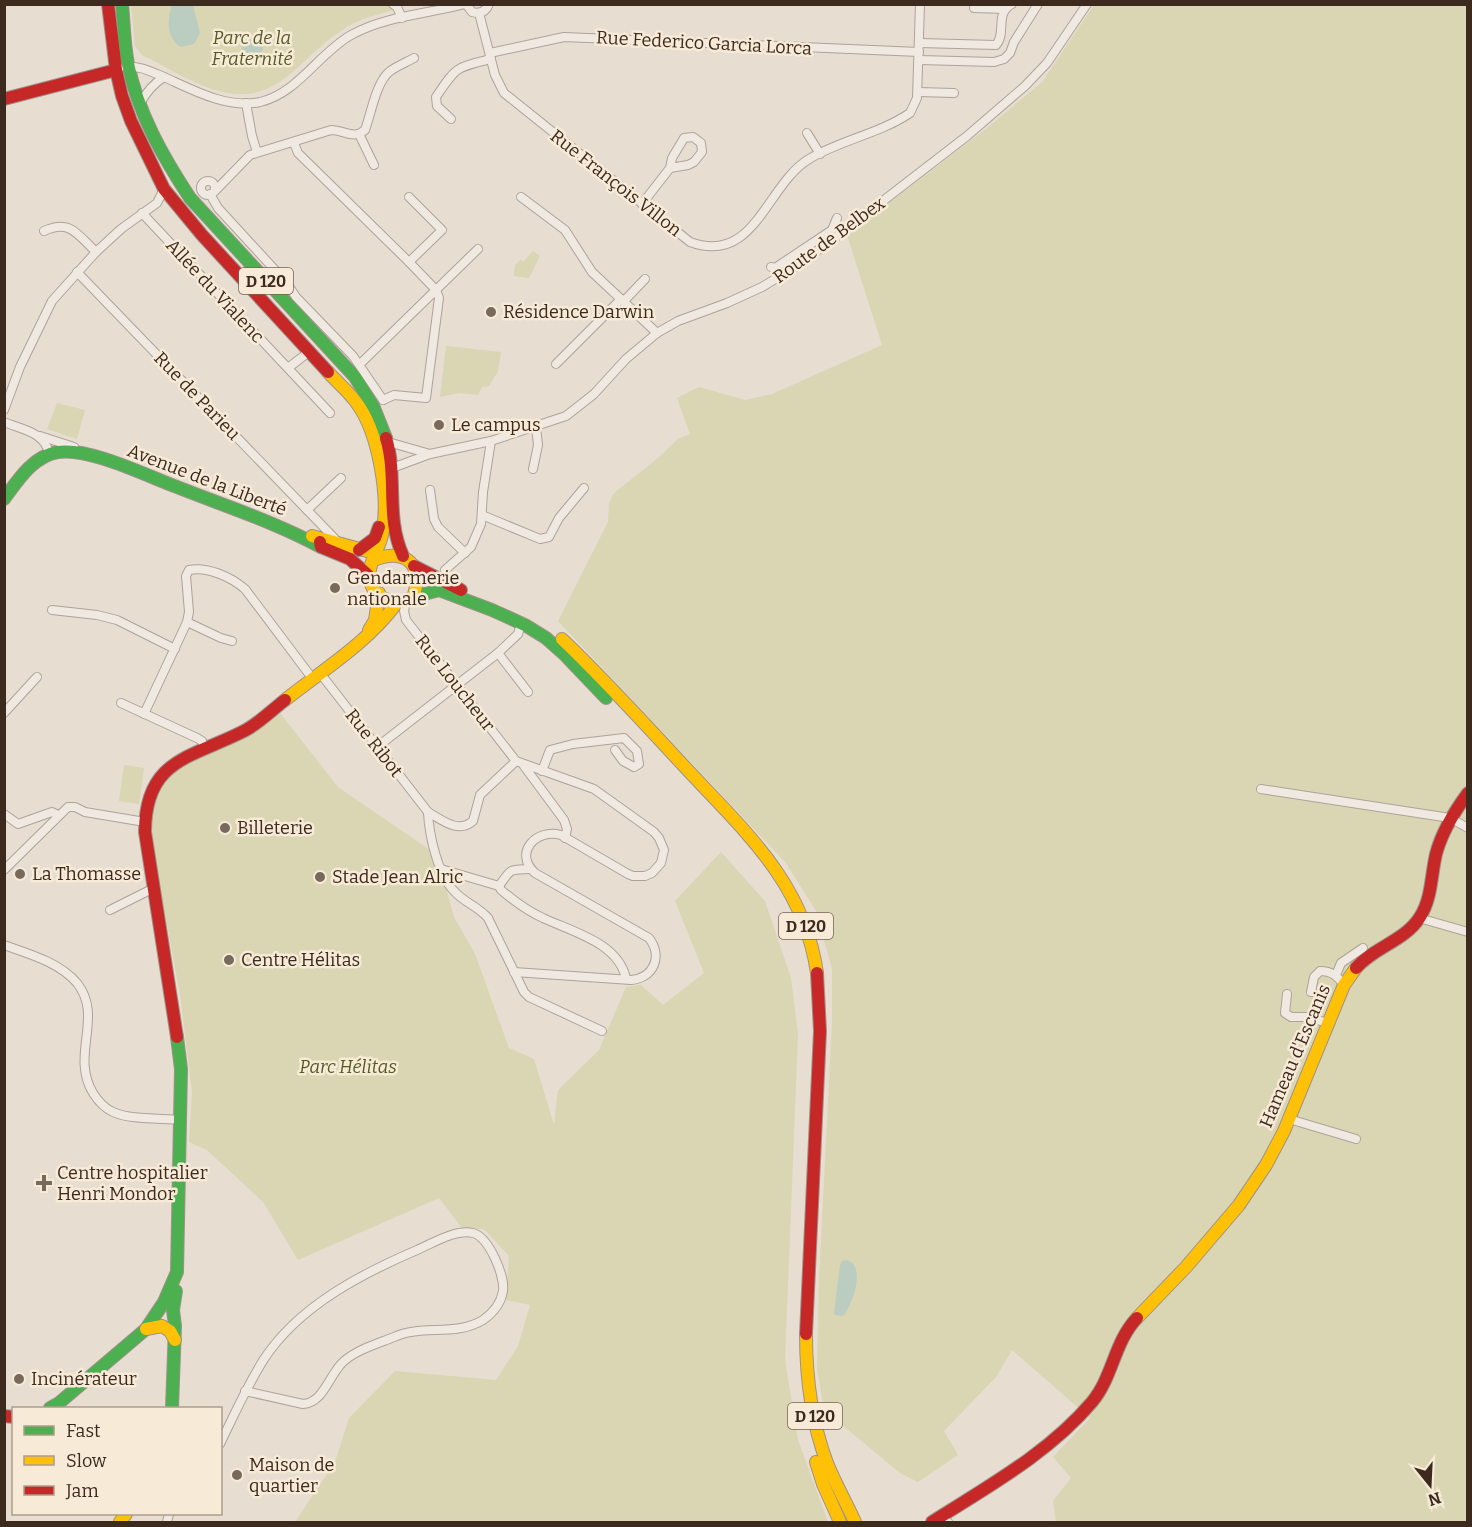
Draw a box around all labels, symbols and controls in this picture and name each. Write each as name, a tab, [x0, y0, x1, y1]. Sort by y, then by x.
street label: Rue Federico Garcia Lorca	[596, 26, 813, 60]
park label: Parc de la Fraternité	[212, 27, 292, 70]
street label: Rue François Villon	[546, 125, 687, 241]
street label: Route de Belbex	[769, 192, 889, 288]
street label: Allée du Vialenc	[161, 235, 269, 347]
road number: D 120	[239, 268, 293, 294]
place label: Résidence Darwin	[503, 301, 655, 323]
marker: Résidence Darwin	[484, 305, 498, 319]
street label: Rue de Parieu	[149, 347, 245, 445]
place label: Le campus	[451, 414, 541, 436]
marker: Le campus	[432, 418, 446, 432]
street label: Avenue de la Liberté	[124, 439, 290, 521]
place label: Gendarmerie nationale	[347, 567, 459, 610]
marker: Gendarmerie nationale	[328, 581, 342, 595]
street label: Rue Loucheur	[410, 630, 500, 736]
street label: Rue Ribot	[341, 705, 408, 782]
place label: Billeterie	[237, 817, 313, 839]
marker: Billeterie	[218, 821, 232, 835]
place label: La Thomasse	[32, 863, 141, 885]
place label: Stade Jean Alric	[332, 866, 463, 888]
marker: La Thomasse	[13, 867, 27, 881]
marker: Stade Jean Alric	[313, 870, 327, 884]
road number: D 120	[779, 913, 833, 939]
place label: Centre Hélitas	[241, 949, 360, 971]
marker: Centre Hélitas	[222, 953, 236, 967]
street label: Hameau d'Escanis	[1255, 981, 1335, 1131]
park label: Parc Hélitas	[299, 1056, 397, 1078]
place label: Centre hospitalier Henri Mondor	[57, 1162, 208, 1205]
marker: Centre hospitalier Henri Mondor	[35, 1174, 53, 1192]
place label: Incinérateur	[31, 1368, 137, 1390]
marker: Incinérateur	[12, 1372, 26, 1386]
road number: D 120	[788, 1403, 842, 1429]
legend	[12, 1407, 222, 1515]
text: Fast	[66, 1420, 101, 1442]
text: Slow	[66, 1450, 107, 1472]
place label: Maison de quartier	[249, 1454, 334, 1497]
north arrow	[1400, 1455, 1460, 1515]
marker: Maison de quartier	[230, 1468, 244, 1482]
text: Jam	[65, 1480, 99, 1502]
text: N	[1426, 1488, 1443, 1510]

